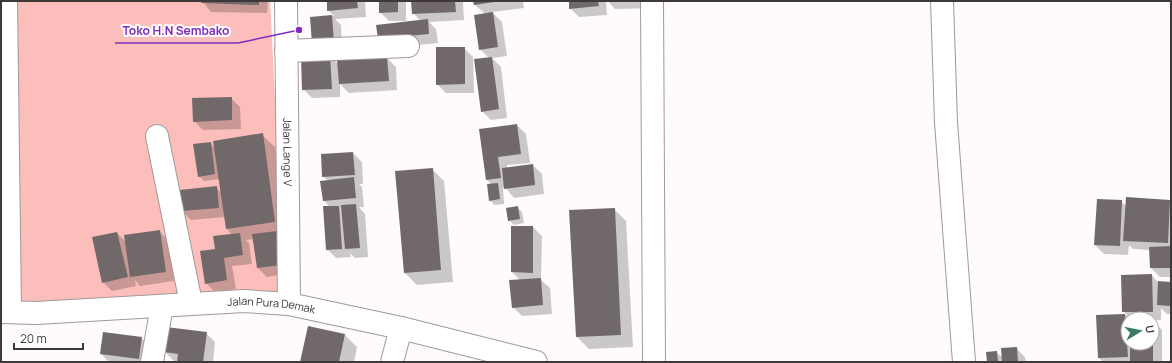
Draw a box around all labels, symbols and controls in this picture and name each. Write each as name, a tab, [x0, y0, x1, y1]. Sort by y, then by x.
callout: Toko H.N Sembako	[115, 19, 238, 43]
text: Toko H.N Sembako	[123, 22, 229, 39]
street label: Jalan Lange V	[280, 118, 296, 187]
street label: Jalan Pura Demak	[227, 293, 317, 317]
north arrow	[1120, 311, 1160, 351]
text: U	[1142, 324, 1158, 334]
scale bar	[14, 325, 83, 351]
text: 20 m	[20, 330, 47, 347]

